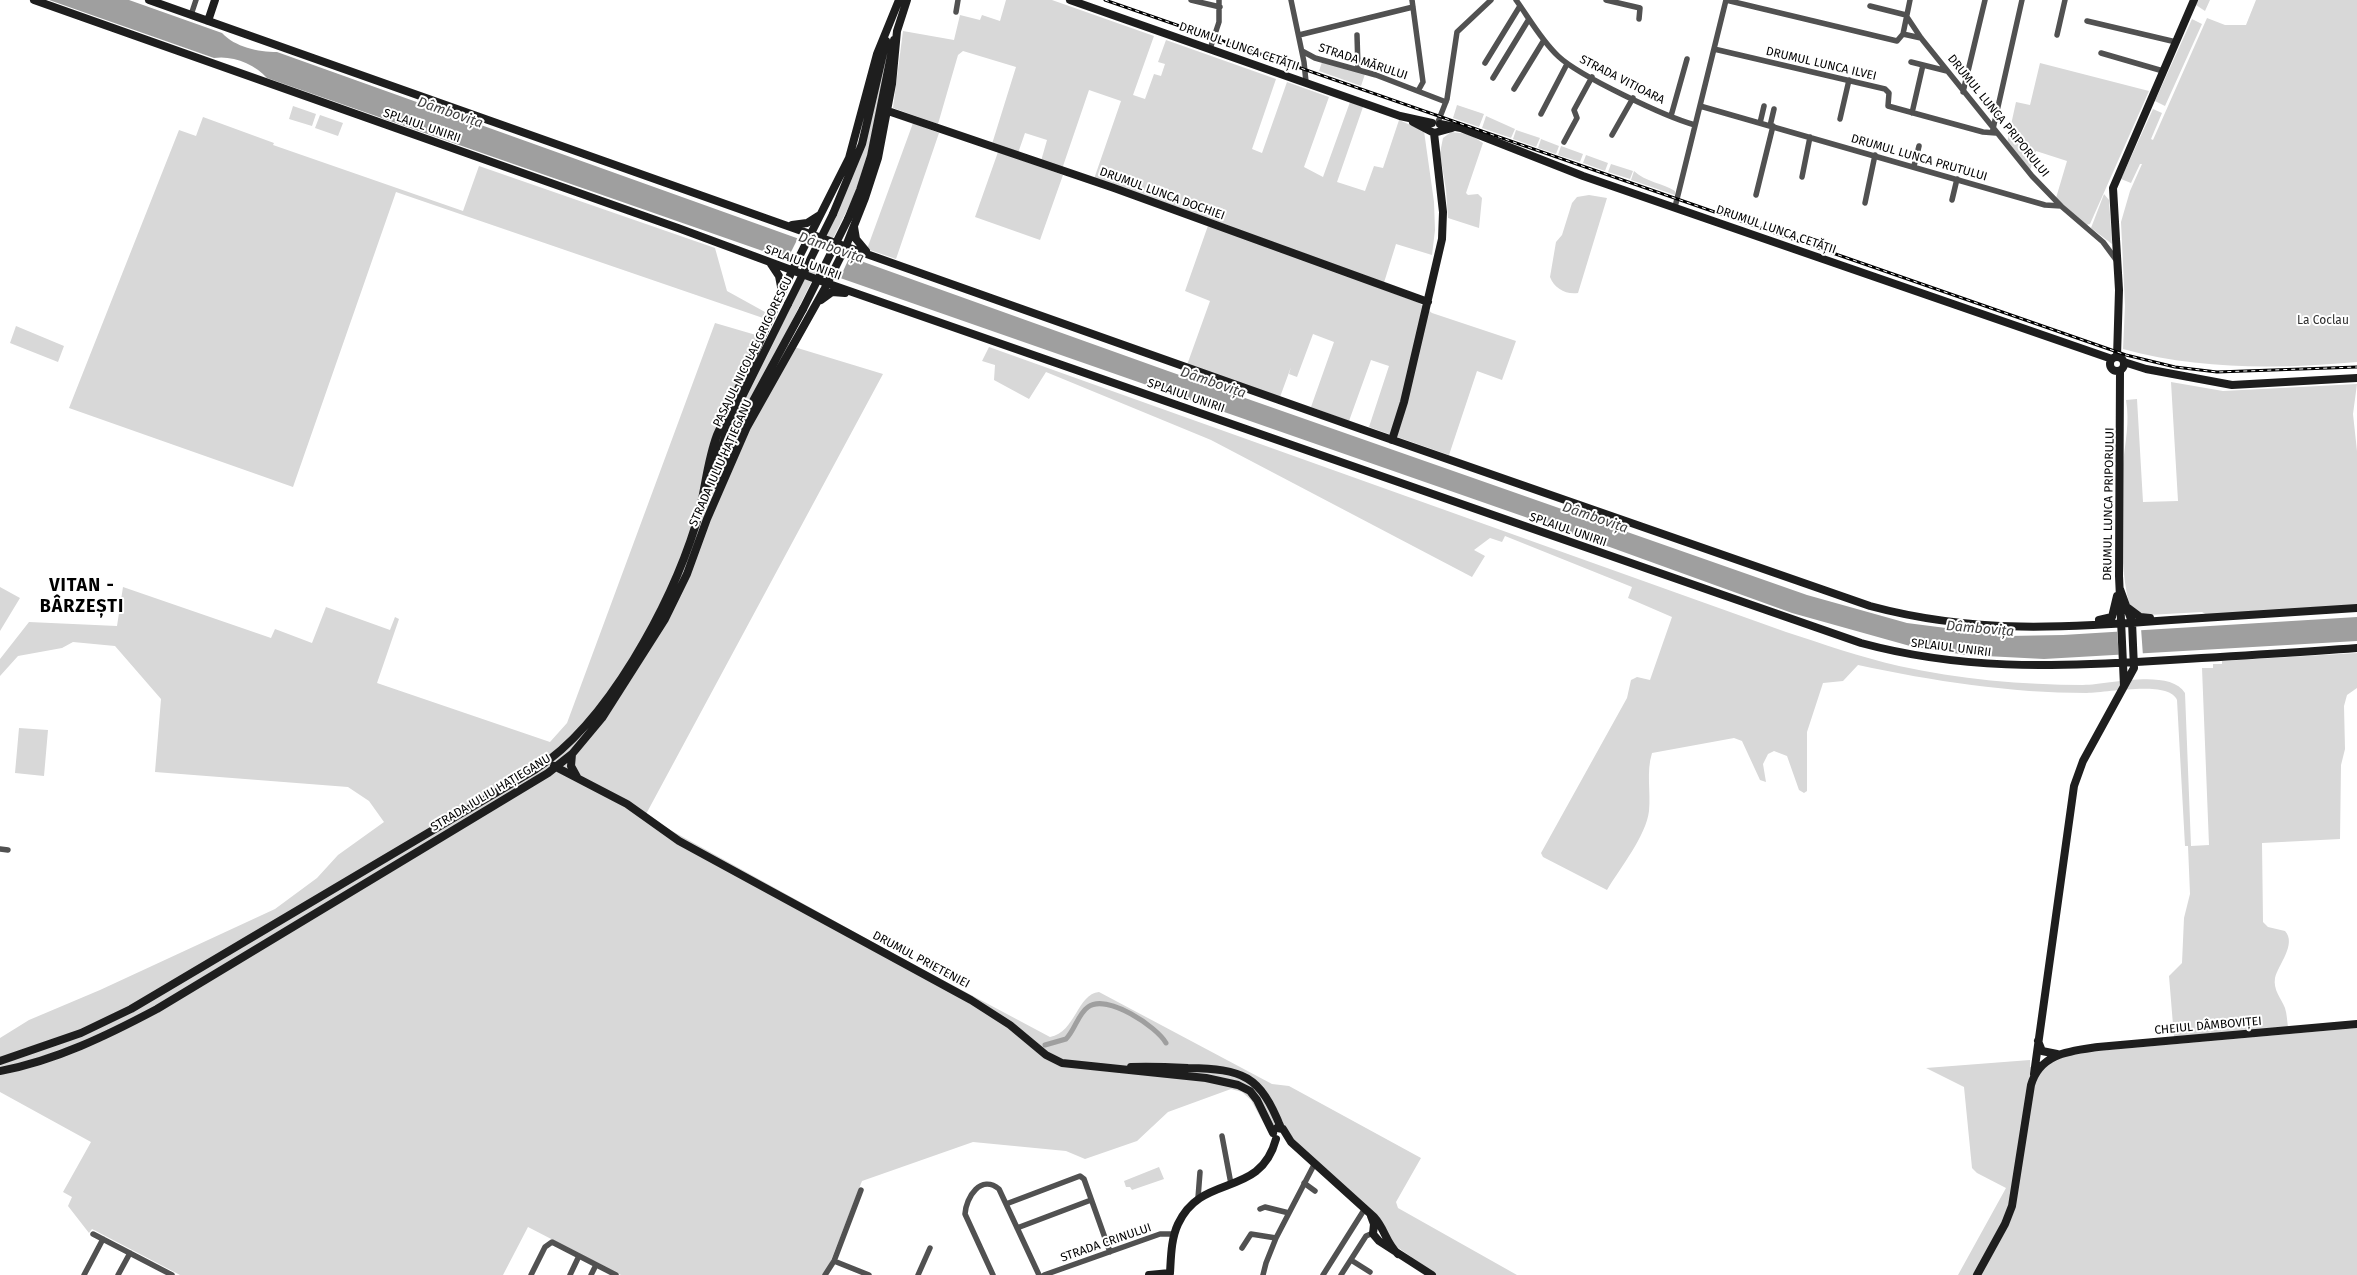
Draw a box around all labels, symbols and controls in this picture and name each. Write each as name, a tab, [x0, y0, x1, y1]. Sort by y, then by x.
street label: DRUMUL LUNCA CETĂȚII	[1177, 20, 1301, 74]
street label: STRADA MĂRULUI	[1317, 41, 1409, 83]
street label: DRUMUL LUNCA ILVEI	[1764, 44, 1878, 84]
street label: STRADA VITIOARA	[1577, 52, 1667, 108]
street label: DRUMUL LUNCA PRIPORULUI	[1944, 52, 2052, 180]
water label: Dâmbovița	[415, 94, 485, 132]
street label: SPLAIUL UNIRII	[381, 106, 463, 146]
street label: DRUMUL LUNCA PRUTULUI	[1849, 132, 1989, 184]
street label: DRUMUL LUNCA DOCHIEI	[1097, 165, 1227, 223]
street label: DRUMUL LUNCA CETĂȚII	[1714, 203, 1838, 257]
water label: Dâmbovița	[796, 229, 866, 267]
street label: SPLAIUL UNIRII	[762, 242, 844, 284]
street label: PASAJUL NICOLAE GRIGORESCU	[710, 275, 796, 429]
park label: La Coclau	[2297, 314, 2349, 328]
water label: Dâmbovița	[1178, 364, 1248, 402]
street label: SPLAIUL UNIRII	[1145, 376, 1227, 416]
street label: STRADA IULIU HAȚIEGANU	[686, 397, 756, 529]
street label: DRUMUL LUNCA PRIPORULUI	[2100, 427, 2118, 581]
water label: Dâmbovița	[1560, 499, 1630, 537]
street label: SPLAIUL UNIRII	[1527, 510, 1609, 550]
district label: VITAN - BÂRZEȘTI	[39, 575, 125, 618]
water label: Dâmbovița	[1945, 618, 2015, 640]
street label: SPLAIUL UNIRII	[1910, 636, 1992, 660]
street label: STRADA IULIU HAȚIEGANU	[428, 751, 554, 835]
street label: DRUMUL PRIETENIEI	[870, 928, 972, 992]
street label: CHEIUL DÂMBOVIȚEI	[2154, 1014, 2262, 1038]
street label: STRADA CRINULUI	[1059, 1221, 1153, 1265]

